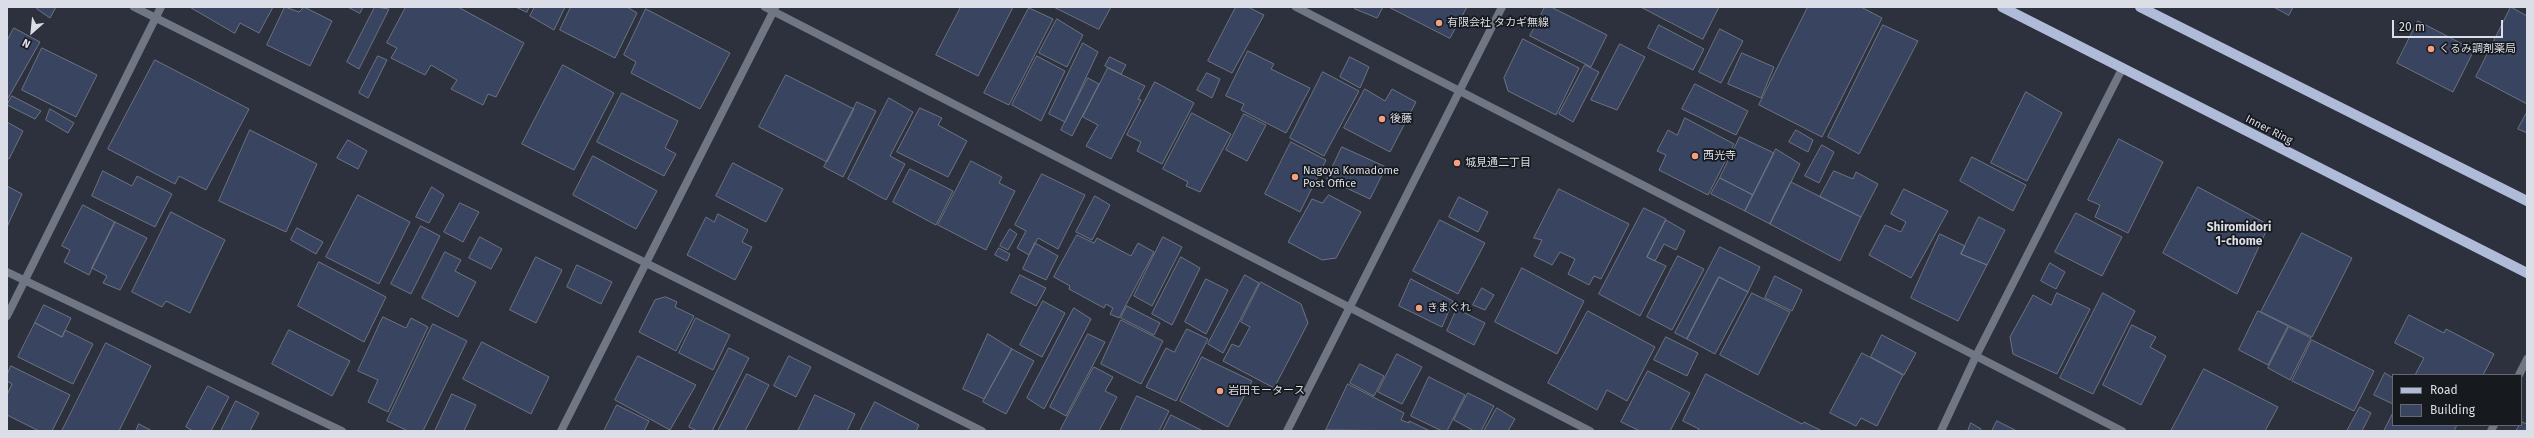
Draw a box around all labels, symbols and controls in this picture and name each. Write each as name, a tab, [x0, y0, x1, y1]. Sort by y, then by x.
north arrow	[12, 12, 52, 52]
scale bar	[2394, 12, 2505, 38]
place label: 有限会社 タカギ無線	[1447, 16, 1549, 30]
marker: 有限会社 タカギ無線	[1434, 18, 1444, 28]
text: 20 m	[2399, 20, 2425, 34]
text: N	[20, 36, 33, 51]
place label: くるみ調剤薬局	[2439, 42, 2516, 56]
marker: くるみ調剤薬局	[2426, 44, 2436, 54]
place label: 後藤	[1390, 112, 1412, 126]
street label: Inner Ring	[2243, 112, 2295, 148]
marker: 後藤	[1377, 114, 1387, 124]
place label: 西光寺	[1703, 149, 1736, 163]
marker: 西光寺	[1690, 151, 1700, 161]
place label: 城見通二丁目	[1465, 156, 1531, 170]
marker: 城見通二丁目	[1452, 158, 1462, 168]
place label: Nagoya Komadome Post Office	[1303, 164, 1399, 190]
marker: Nagoya Komadome Post Office	[1290, 172, 1300, 182]
district label: Shiromidori 1-chome	[2207, 221, 2271, 249]
place label: きまぐれ	[1427, 301, 1471, 315]
marker: きまぐれ	[1414, 303, 1424, 313]
legend	[2392, 374, 2522, 426]
text: Road	[2430, 383, 2458, 397]
place label: 岩田モータース	[1228, 384, 1305, 398]
marker: 岩田モータース	[1215, 386, 1225, 396]
text: Building	[2430, 403, 2475, 417]

